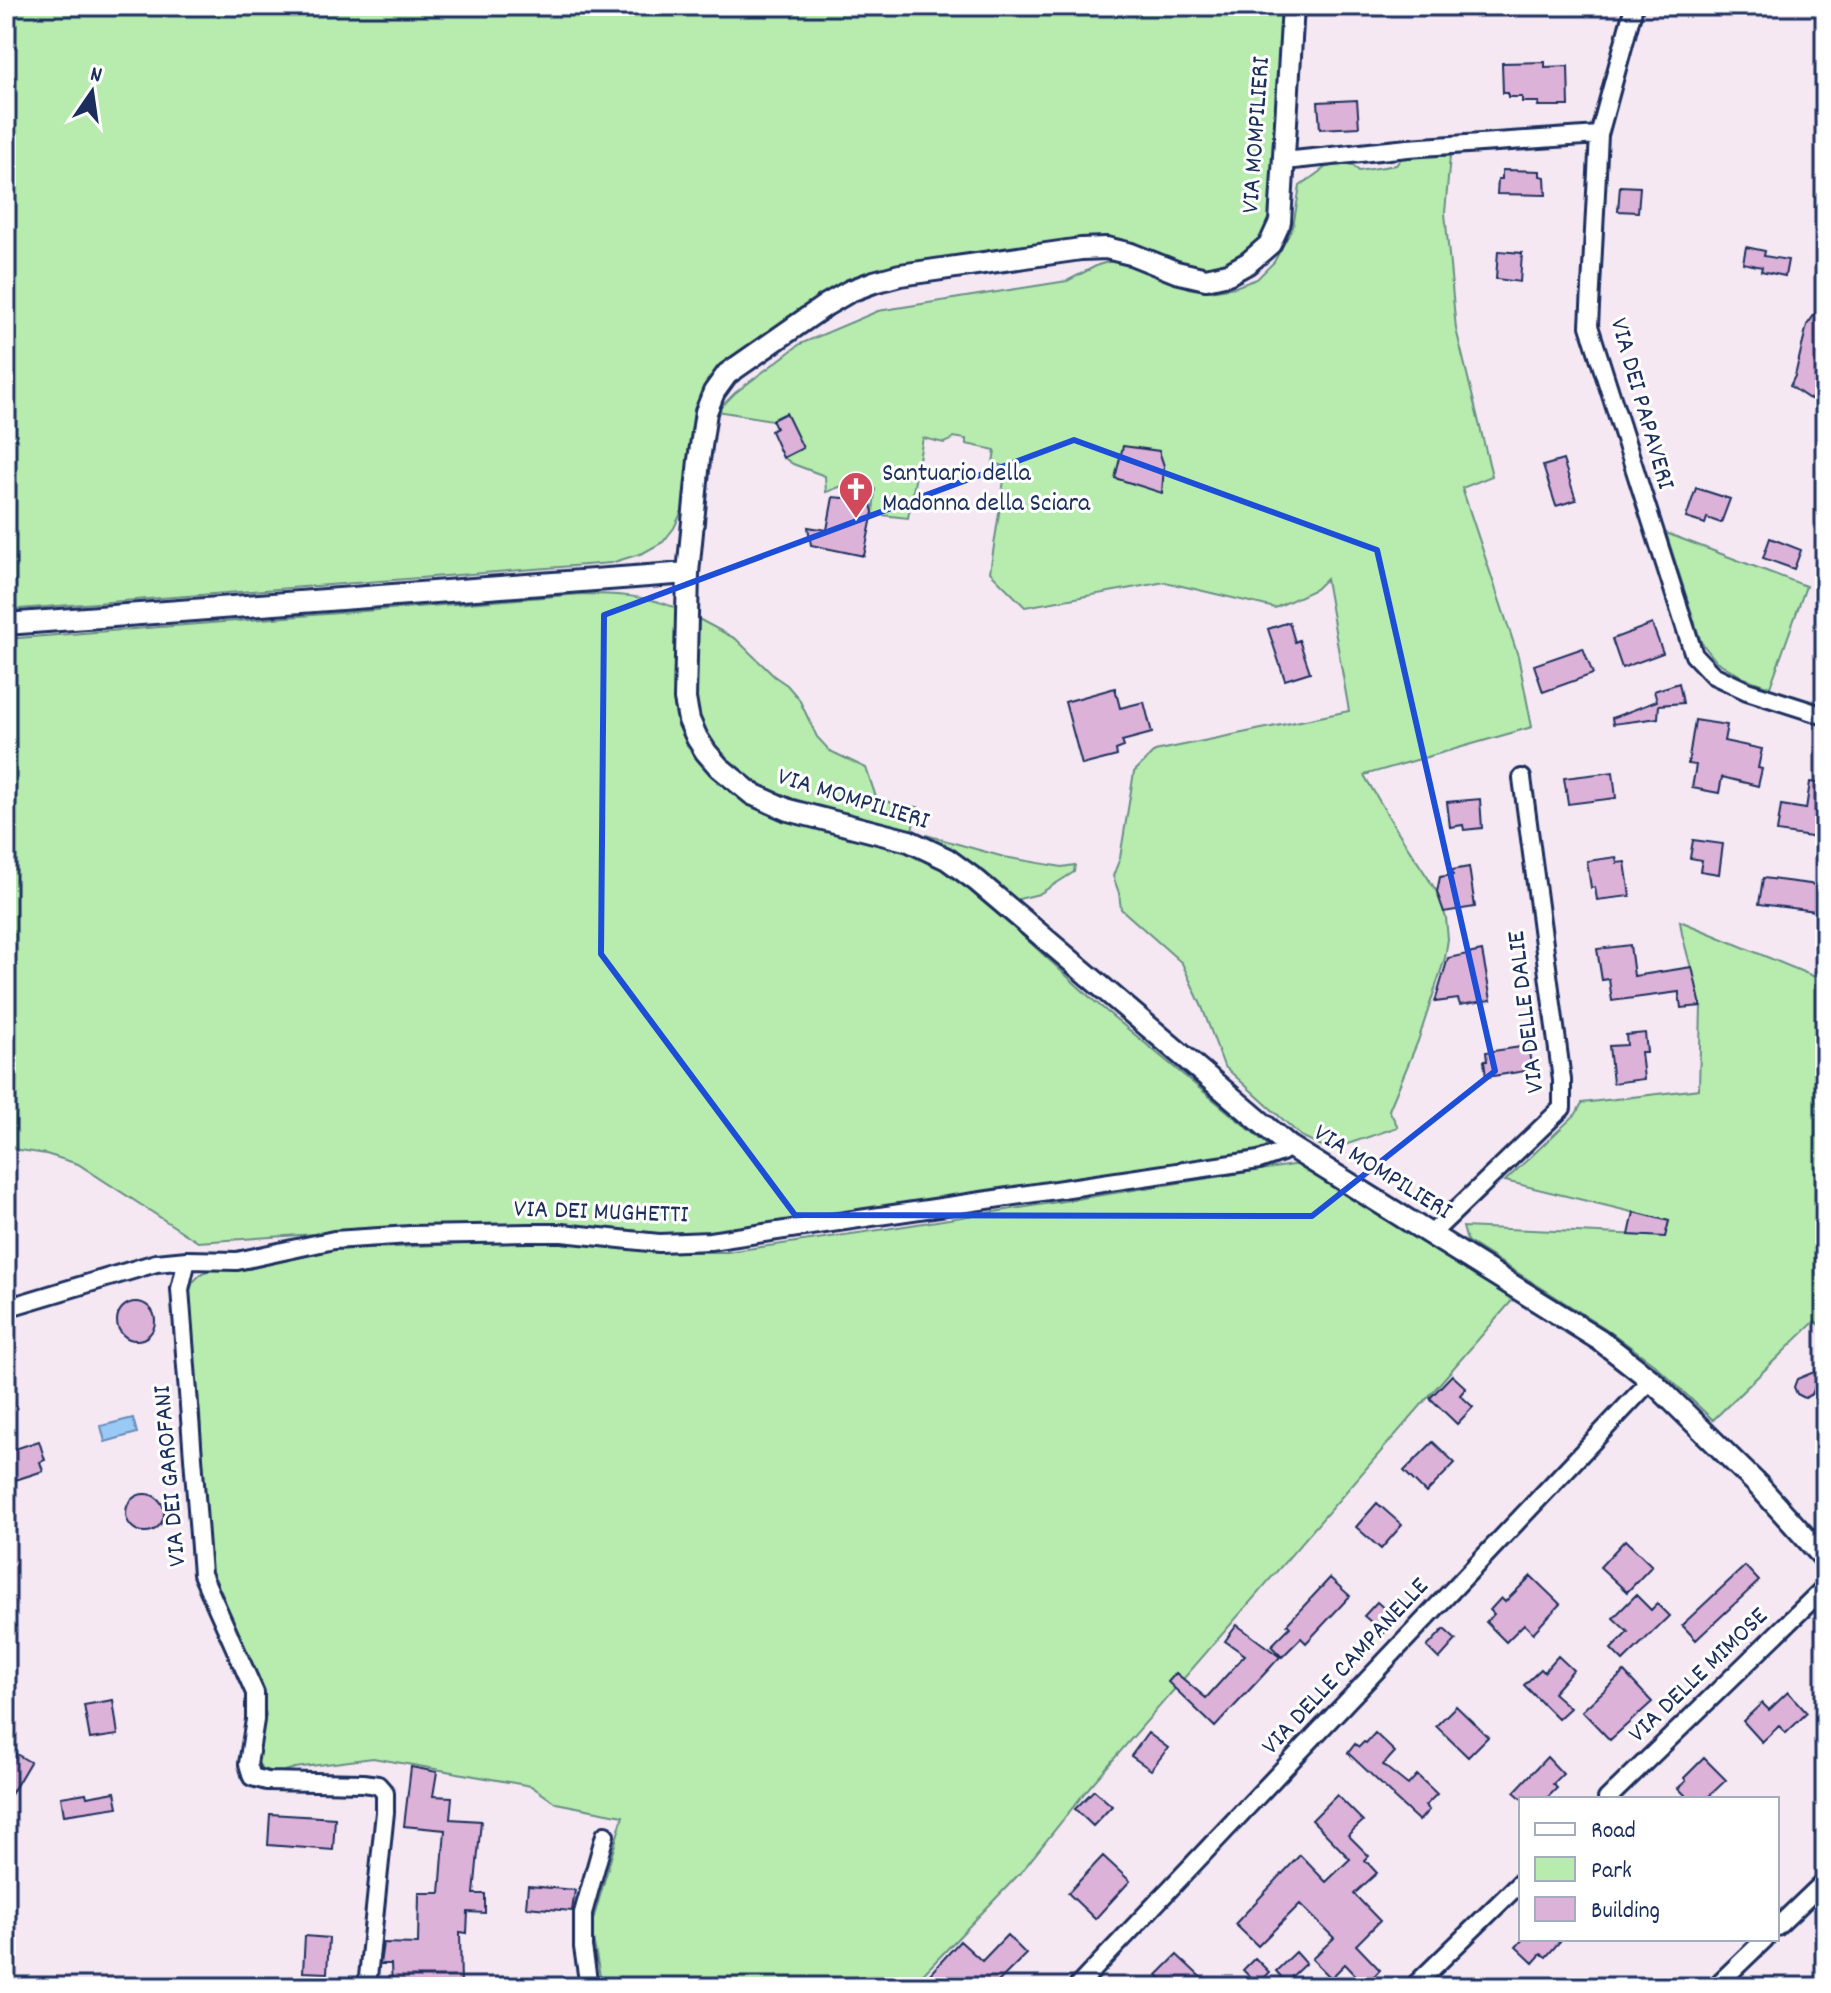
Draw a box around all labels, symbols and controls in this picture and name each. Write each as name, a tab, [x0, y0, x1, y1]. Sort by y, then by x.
north arrow	[52, 52, 132, 132]
street label: VIA MOMPILIERI	[1233, 55, 1281, 215]
text: N	[87, 60, 105, 92]
street label: VIA DEI PAPAVERI	[1599, 314, 1683, 494]
place label: Santuario della Madonna della Sciara	[882, 456, 1091, 523]
church icon: Santuario della Madonna della Sciara	[837, 470, 875, 520]
street label: VIA MOMPILIERI	[772, 759, 934, 841]
street label: VIA DELLE DALIE	[1499, 929, 1555, 1095]
street label: VIA MOMPILIERI	[1306, 1116, 1458, 1230]
street label: VIA DEI MUGHETTI	[513, 1191, 689, 1235]
street label: VIA DEI GAROFANI	[145, 1384, 197, 1568]
street label: VIA DELLE CAMPANELLE	[1254, 1570, 1438, 1764]
street label: VIA DELLE MIMOSE	[1621, 1599, 1777, 1752]
legend	[1519, 1797, 1779, 1941]
text: Road	[1591, 1815, 1636, 1849]
text: Park	[1591, 1855, 1632, 1889]
text: Building	[1591, 1895, 1660, 1929]

